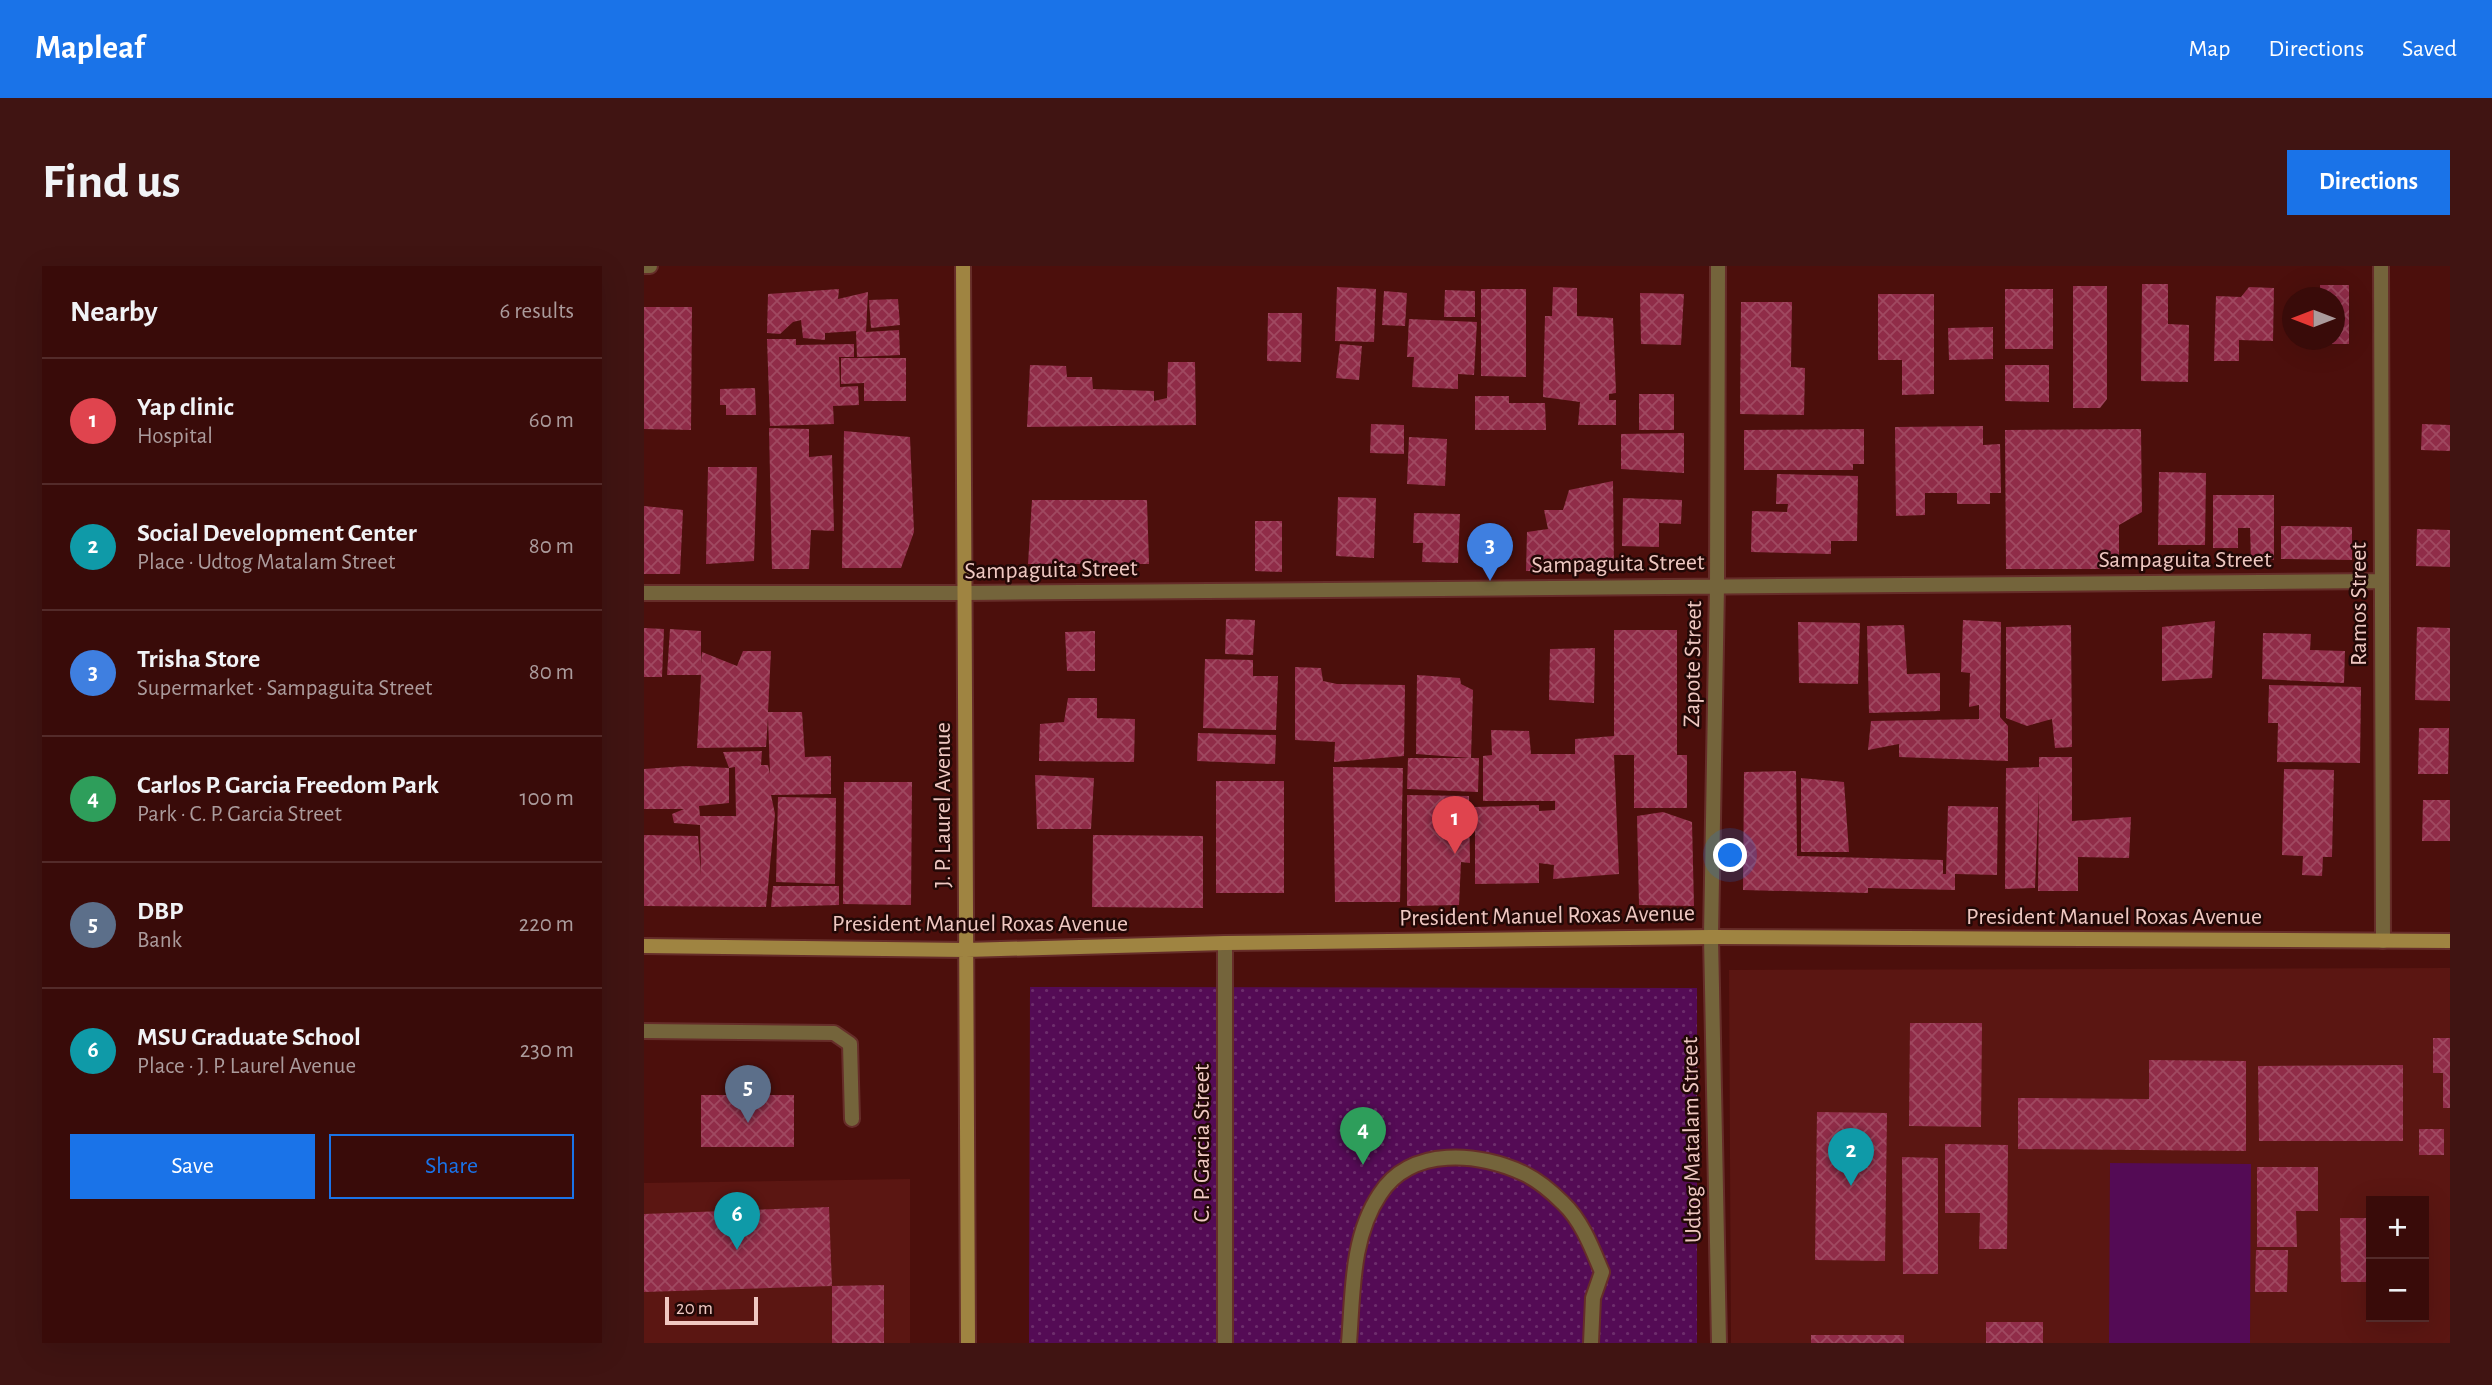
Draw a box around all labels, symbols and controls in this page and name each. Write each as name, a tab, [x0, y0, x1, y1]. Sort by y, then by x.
text: Mapleaf	[35, 32, 145, 65]
text: Map	[2188, 37, 2230, 61]
text: Directions	[2268, 37, 2364, 61]
text: Saved	[2402, 37, 2457, 61]
button: Directions	[2287, 150, 2450, 215]
text: Find us	[42, 158, 181, 207]
north arrow	[2282, 287, 2345, 350]
text: Nearby	[70, 297, 158, 327]
text: 6 results	[500, 300, 574, 323]
text: Yap clinic	[137, 394, 234, 420]
text: 1	[89, 409, 97, 432]
text: 60 m	[529, 409, 574, 432]
text: Hospital	[137, 425, 213, 448]
text: Social Development Center	[137, 520, 417, 546]
pin: 3	[1467, 523, 1513, 581]
text: 2	[88, 535, 98, 558]
text: 80 m	[529, 535, 574, 558]
street label: Ramos Street	[2347, 542, 2371, 666]
street label: Sampaguita Street	[2098, 548, 2272, 572]
street label: Sampaguita Street	[1531, 550, 1705, 578]
text: Place · Udtog Matalam Street	[137, 551, 395, 574]
street label: Sampaguita Street	[964, 556, 1138, 584]
street label: Zapote Street	[1680, 600, 1706, 728]
text: Trisha Store	[137, 646, 260, 672]
text: 3	[88, 661, 98, 684]
text: 80 m	[529, 661, 574, 684]
text: Supermarket · Sampaguita Street	[137, 677, 432, 700]
street label: J. P. Laurel Avenue	[931, 722, 955, 888]
text: Carlos P. Garcia Freedom Park	[137, 772, 439, 798]
text: 4	[87, 787, 99, 810]
text: 100 m	[520, 787, 574, 810]
pin: 1	[1432, 796, 1478, 854]
text: Park · C. P. Garcia Street	[137, 803, 342, 826]
your location	[1713, 838, 1747, 872]
text: DBP	[137, 898, 183, 924]
street label: President Manuel Roxas Avenue	[1399, 901, 1695, 931]
street label: President Manuel Roxas Avenue	[1966, 905, 2262, 929]
street label: President Manuel Roxas Avenue	[832, 912, 1128, 936]
text: 5	[88, 913, 98, 936]
text: 220 m	[519, 913, 574, 936]
text: Bank	[137, 929, 182, 952]
text: MSU Graduate School	[137, 1024, 361, 1050]
street label: Udtog Matalam Street	[1678, 1036, 1706, 1243]
text: 6	[87, 1039, 99, 1062]
text: 230 m	[520, 1039, 574, 1062]
text: Place · J. P. Laurel Avenue	[137, 1055, 356, 1078]
street label: C. P. Garcia Street	[1190, 1063, 1214, 1222]
pin: 5	[725, 1065, 771, 1123]
pin: 4	[1340, 1107, 1386, 1165]
pin: 2	[1828, 1128, 1874, 1186]
button: Save	[70, 1134, 315, 1199]
button: Share	[329, 1134, 574, 1199]
pin: 6	[714, 1192, 760, 1250]
map controls	[2366, 1196, 2429, 1322]
button: +	[2366, 1196, 2429, 1259]
button: −	[2366, 1259, 2429, 1322]
scale bar	[665, 1294, 758, 1326]
text: 20 m	[676, 1299, 713, 1318]

